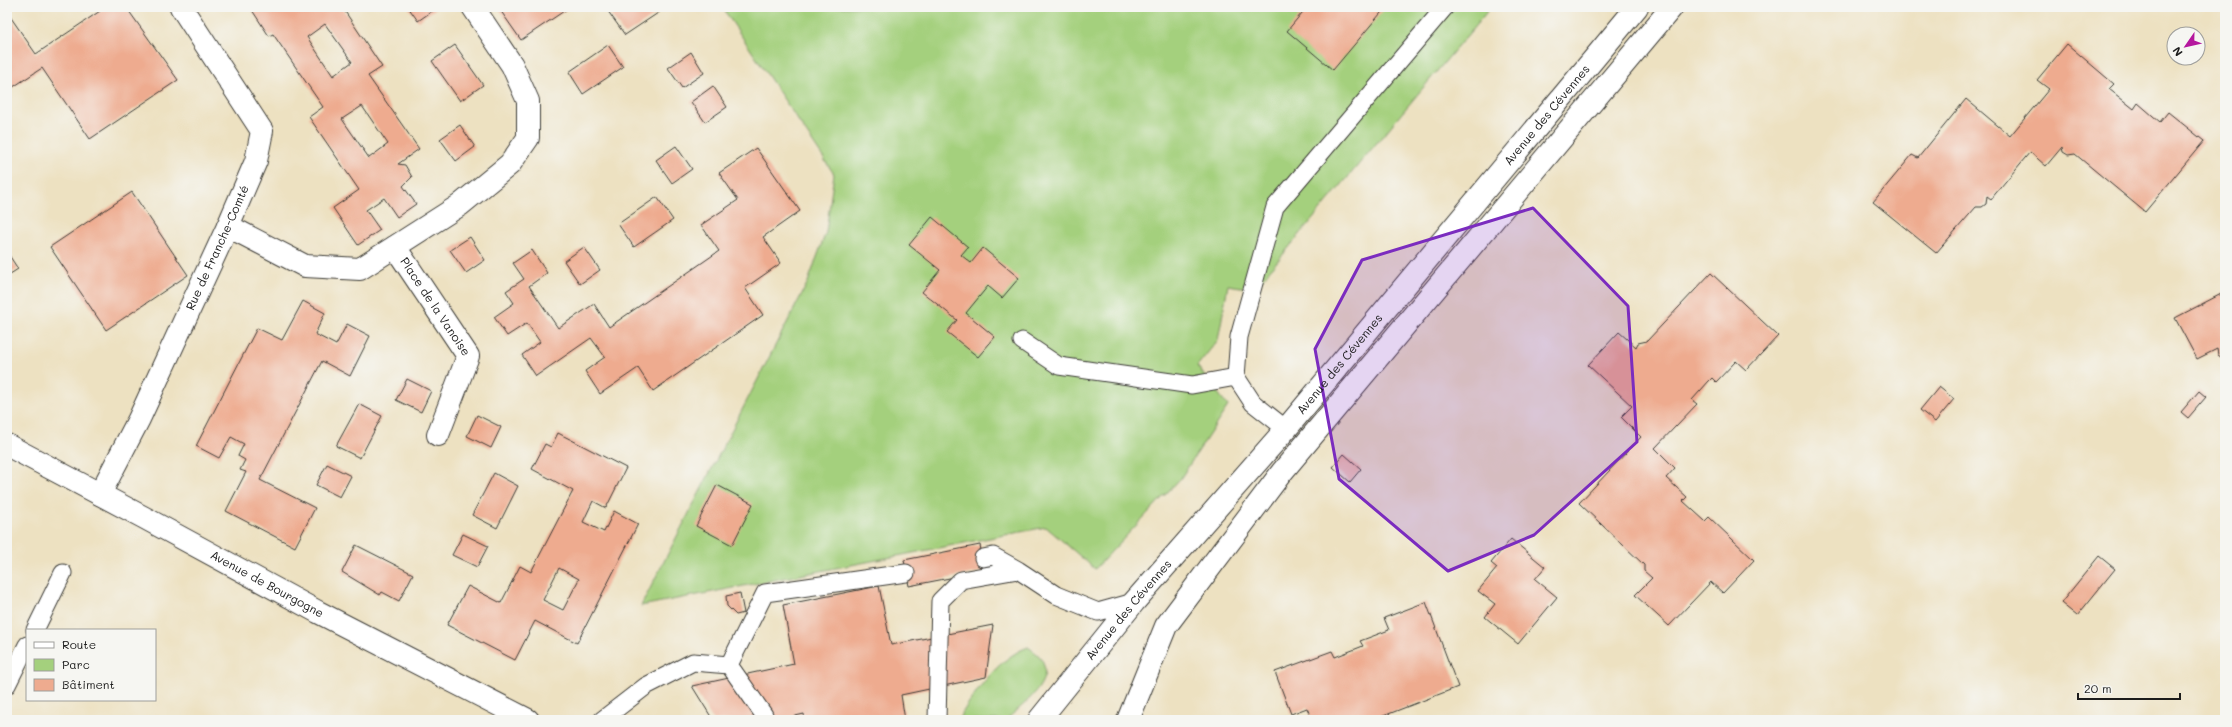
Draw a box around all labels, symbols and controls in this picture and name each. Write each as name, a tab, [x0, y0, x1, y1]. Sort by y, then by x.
north arrow	[2166, 26, 2206, 66]
text: N	[2169, 44, 2186, 60]
street label: Avenue des Cévennes	[1500, 61, 1593, 168]
street label: Rue de Franche-Comté	[181, 182, 252, 312]
street label: Place de la Vanoise	[397, 254, 475, 359]
street label: Avenue des Cévennes	[1293, 310, 1386, 417]
street label: Avenue de Bourgogne	[208, 546, 327, 621]
street label: Avenue des Cévennes	[1081, 556, 1175, 663]
legend	[26, 629, 156, 701]
text: Route	[62, 636, 96, 652]
text: Parc	[62, 656, 90, 672]
scale bar	[2078, 675, 2180, 701]
text: Bâtiment	[62, 676, 115, 692]
text: 20 m	[2084, 680, 2112, 696]

